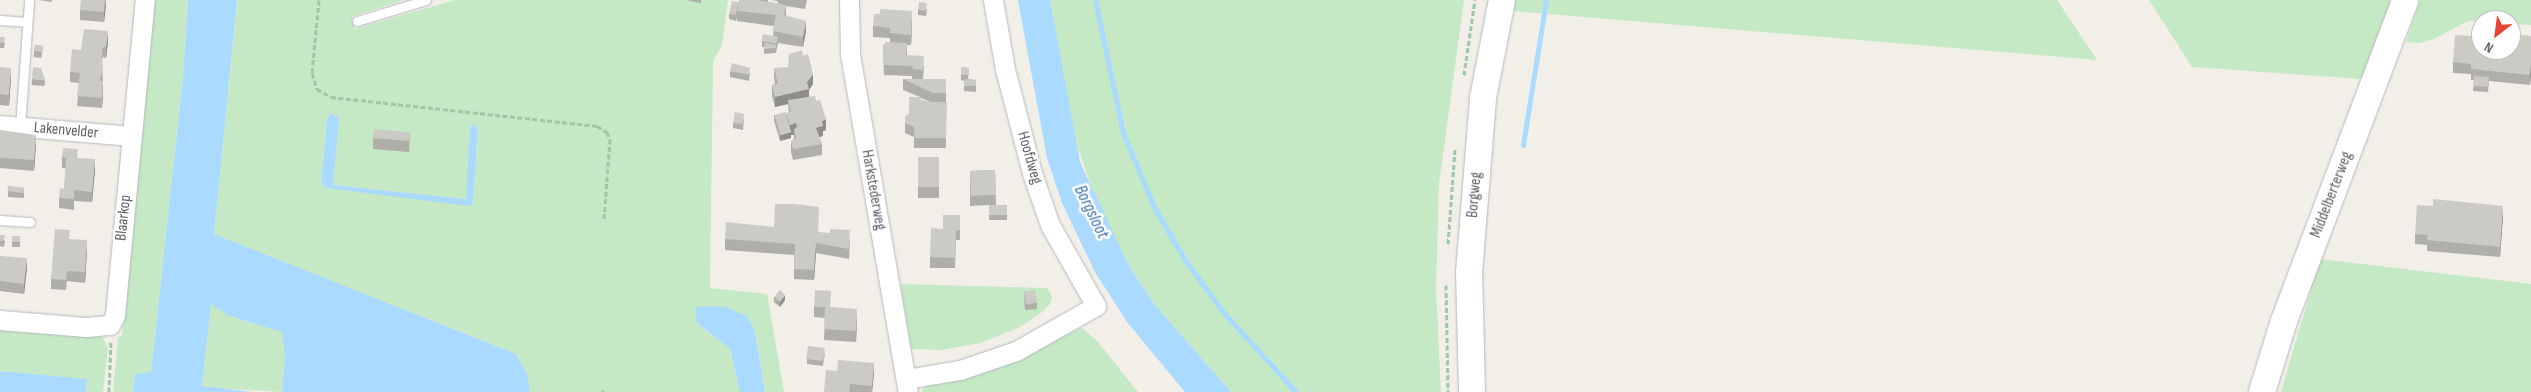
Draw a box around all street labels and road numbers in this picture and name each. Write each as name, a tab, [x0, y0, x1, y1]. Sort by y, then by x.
street label: Lakenvelder	[33, 119, 99, 143]
street label: Hoofdweg	[1012, 129, 1046, 187]
street label: Harkstederweg	[856, 148, 890, 232]
street label: Middelberterweg	[2307, 149, 2357, 241]
street label: Borgweg	[1463, 171, 1487, 219]
street label: Blaarkop	[112, 194, 136, 242]

